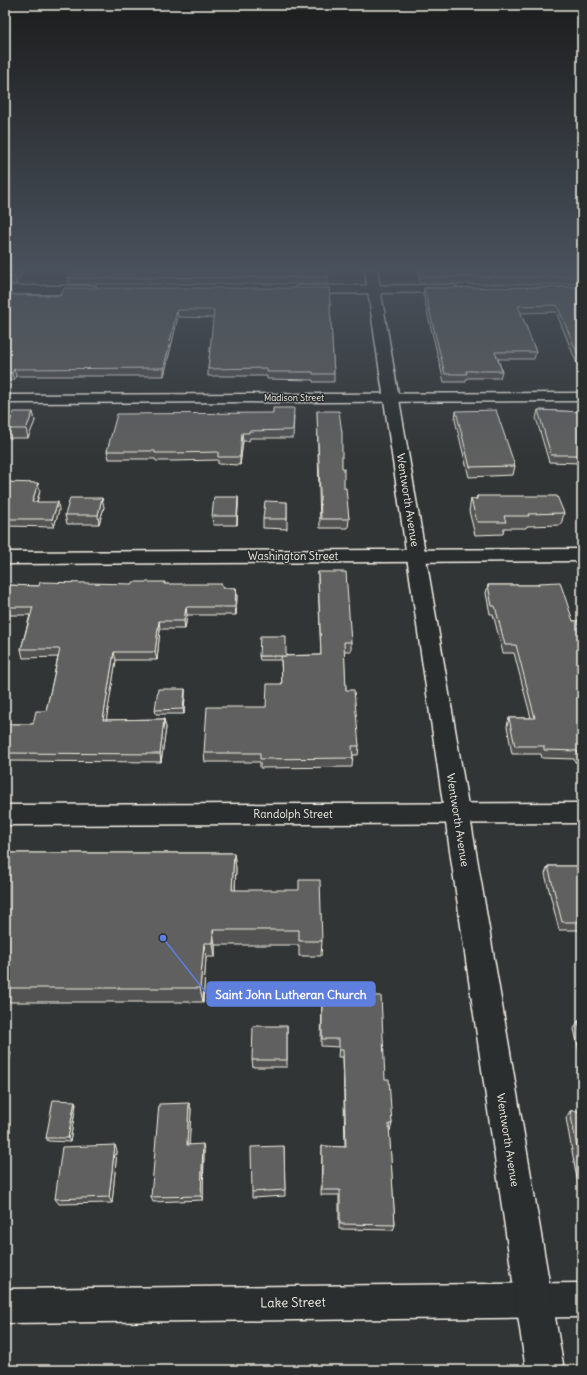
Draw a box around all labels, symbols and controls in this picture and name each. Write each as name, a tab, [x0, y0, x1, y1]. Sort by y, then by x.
street label: Madison Street	[264, 392, 324, 403]
street label: Wentworth Avenue	[394, 452, 422, 548]
street label: Washington Street	[248, 549, 339, 563]
street label: Wentworth Avenue	[444, 772, 472, 868]
street label: Randolph Street	[253, 807, 333, 821]
callout: Saint John Lutheran Church	[207, 982, 375, 1006]
text: Saint John Lutheran Church	[215, 987, 367, 1002]
street label: Wentworth Avenue	[494, 1092, 522, 1188]
street label: Lake Street	[260, 1293, 327, 1312]

